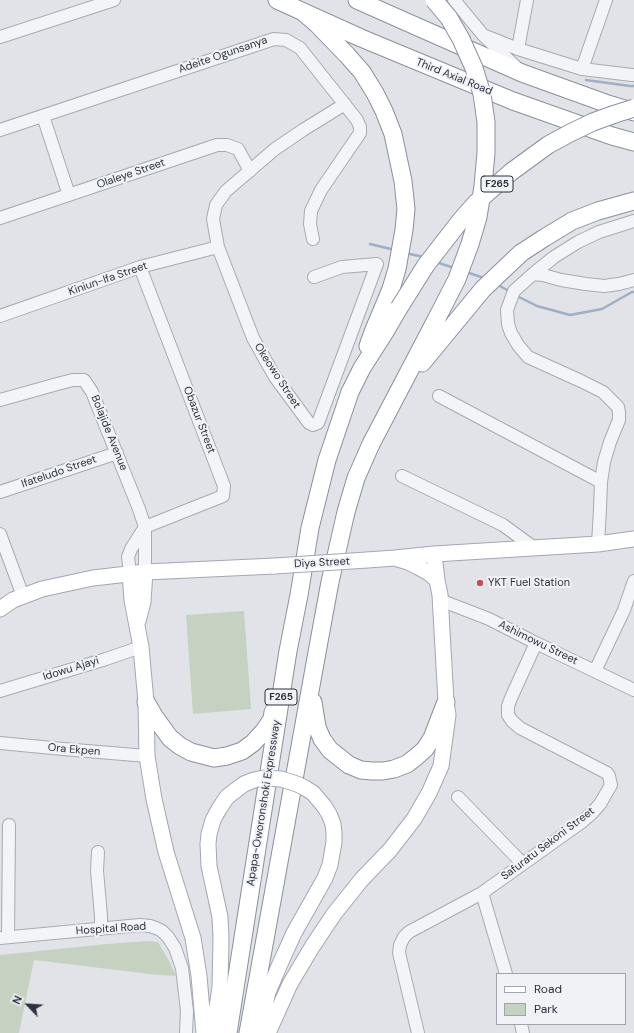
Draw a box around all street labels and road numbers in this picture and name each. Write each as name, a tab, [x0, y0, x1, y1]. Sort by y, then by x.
street label: Adeite Ogunsanya	[177, 34, 269, 76]
street label: Third Axial Road	[414, 56, 494, 98]
street label: Olaleye Street	[95, 156, 167, 192]
road number: F265	[481, 176, 513, 192]
street label: Kiniun-Ifa Street	[67, 259, 149, 299]
street label: Okeowo Street	[251, 341, 303, 411]
street label: Obazur Street	[180, 385, 218, 455]
street label: Bolajide Avenue	[88, 393, 130, 473]
street label: Ifateludo Street	[20, 453, 98, 491]
street label: Diya Street	[294, 555, 350, 571]
street label: Ashimowu Street	[496, 618, 580, 668]
street label: Idowu Ajayi	[41, 654, 101, 684]
road number: F265	[265, 689, 297, 705]
street label: Apapa-Oworonshoki Expressway	[244, 719, 284, 887]
street label: Ora Ekpen	[47, 741, 101, 759]
street label: Safuratu Sekoni Street	[499, 805, 597, 883]
street label: Hospital Road	[75, 920, 147, 938]

